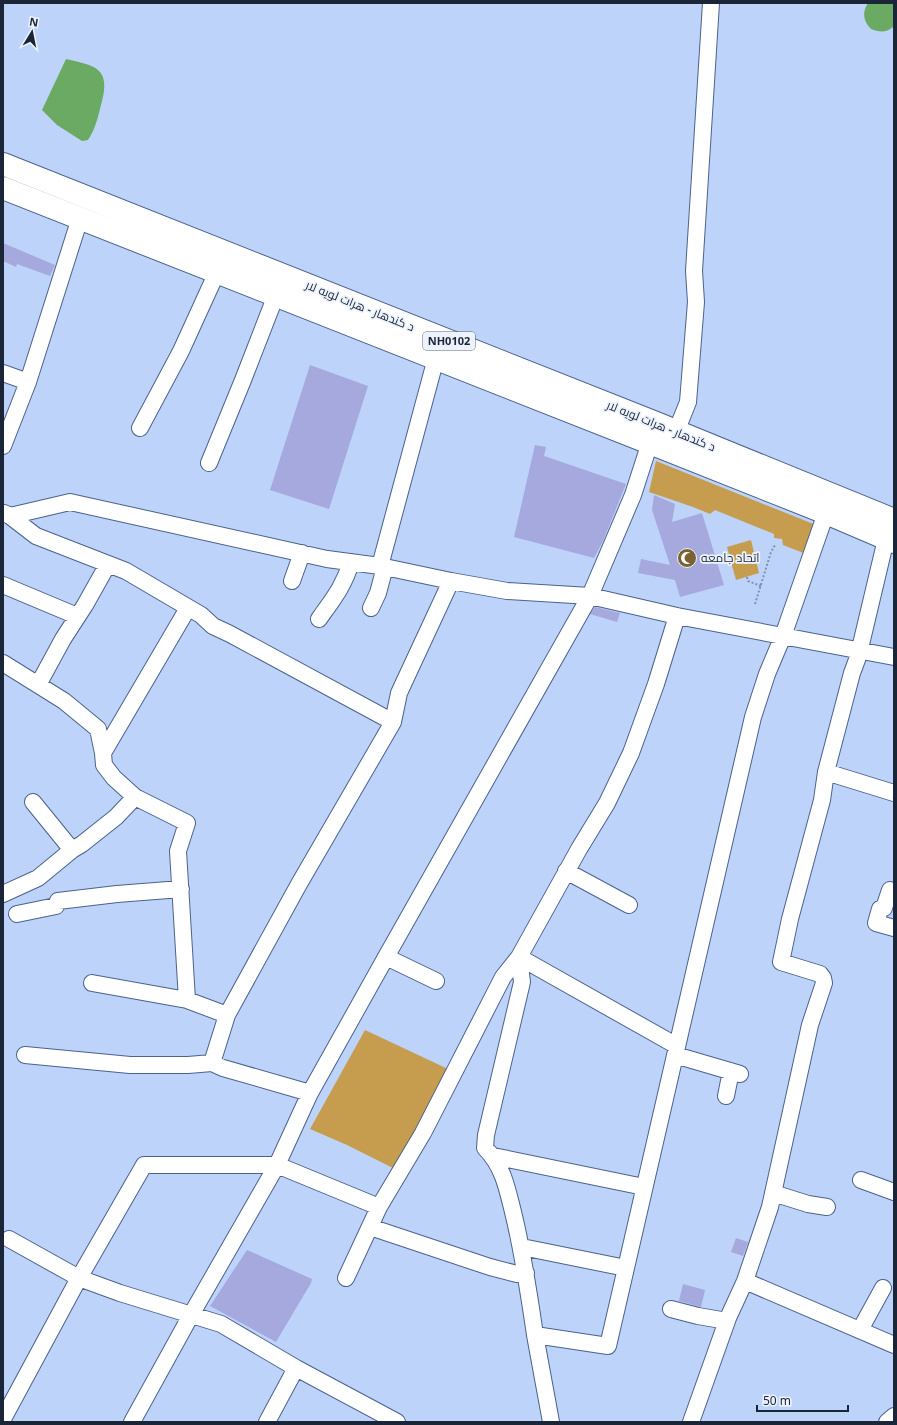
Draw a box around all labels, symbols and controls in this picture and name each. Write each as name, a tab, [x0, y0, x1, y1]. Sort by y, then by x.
north arrow	[12, 12, 52, 52]
text: N	[28, 13, 40, 30]
street label: د کندهار - هرات لويه لار	[302, 276, 417, 335]
road number: NH0102	[423, 332, 475, 350]
street label: د کندهار - هرات لويه لار	[603, 396, 718, 455]
mosque icon: اتحاد جامعه	[676, 547, 698, 569]
place label: اتحاد جامعه	[701, 549, 760, 566]
scale bar	[757, 1387, 848, 1413]
text: 50 m	[763, 1392, 791, 1409]

